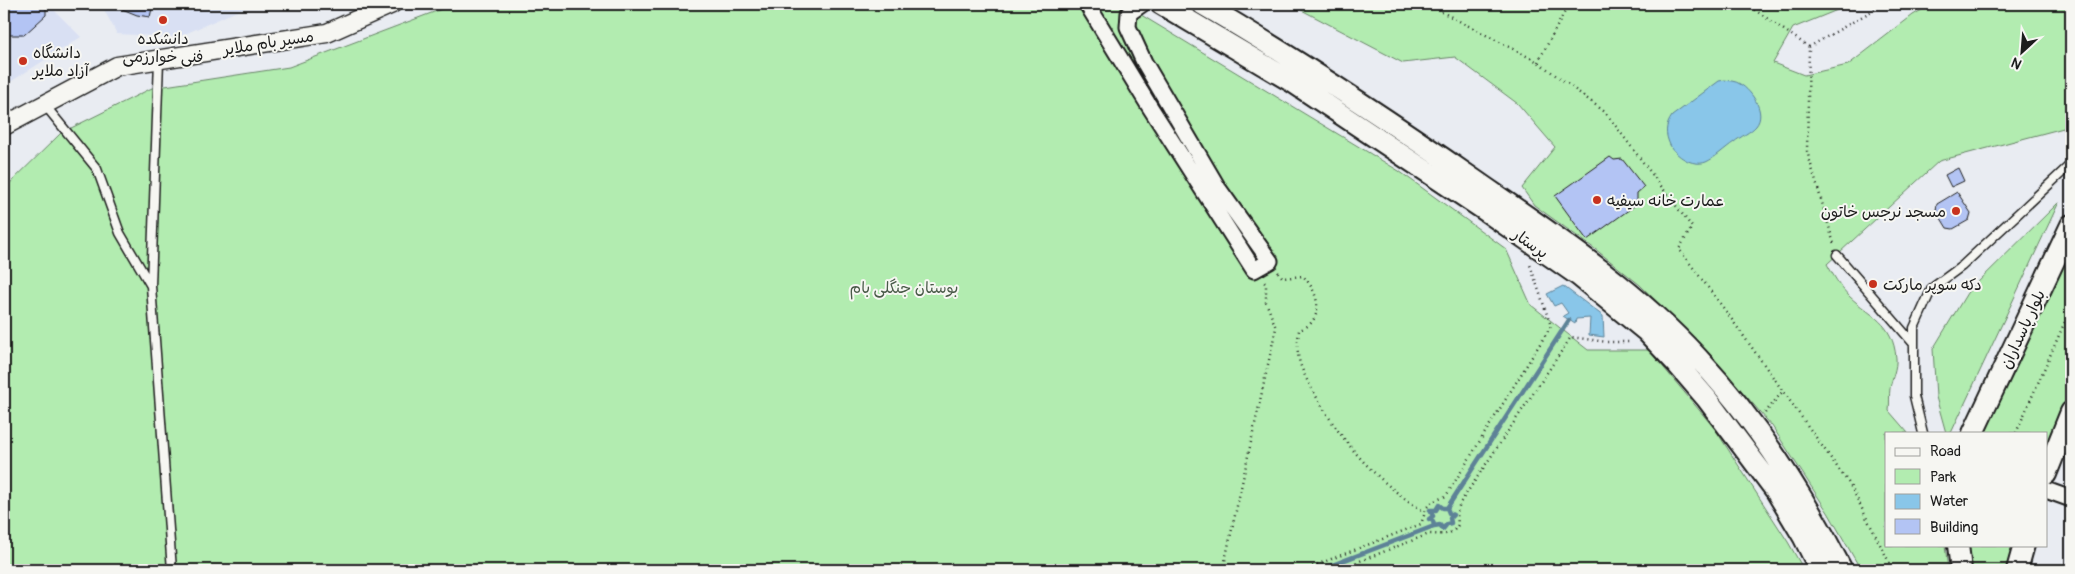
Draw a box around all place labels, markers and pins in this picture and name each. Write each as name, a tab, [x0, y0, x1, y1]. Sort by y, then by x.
marker: دانشکده فنی خوارزمی	[157, 14, 169, 26]
place label: دانشکده فنی خوارزمی	[123, 29, 203, 67]
place label: دانشگاه آزاد ملایر	[31, 43, 90, 81]
marker: دانشگاه آزاد ملایر	[17, 55, 29, 67]
place label: عمارت خانه سیفیه	[1607, 191, 1725, 211]
marker: عمارت خانه سیفیه	[1591, 194, 1603, 206]
place label: مسجد نرجس خاتون	[1821, 202, 1946, 222]
marker: مسجد نرجس خاتون	[1950, 205, 1962, 217]
place label: دکه سوپر مارکت	[1883, 275, 1982, 295]
marker: دکه سوپر مارکت	[1867, 278, 1879, 290]

